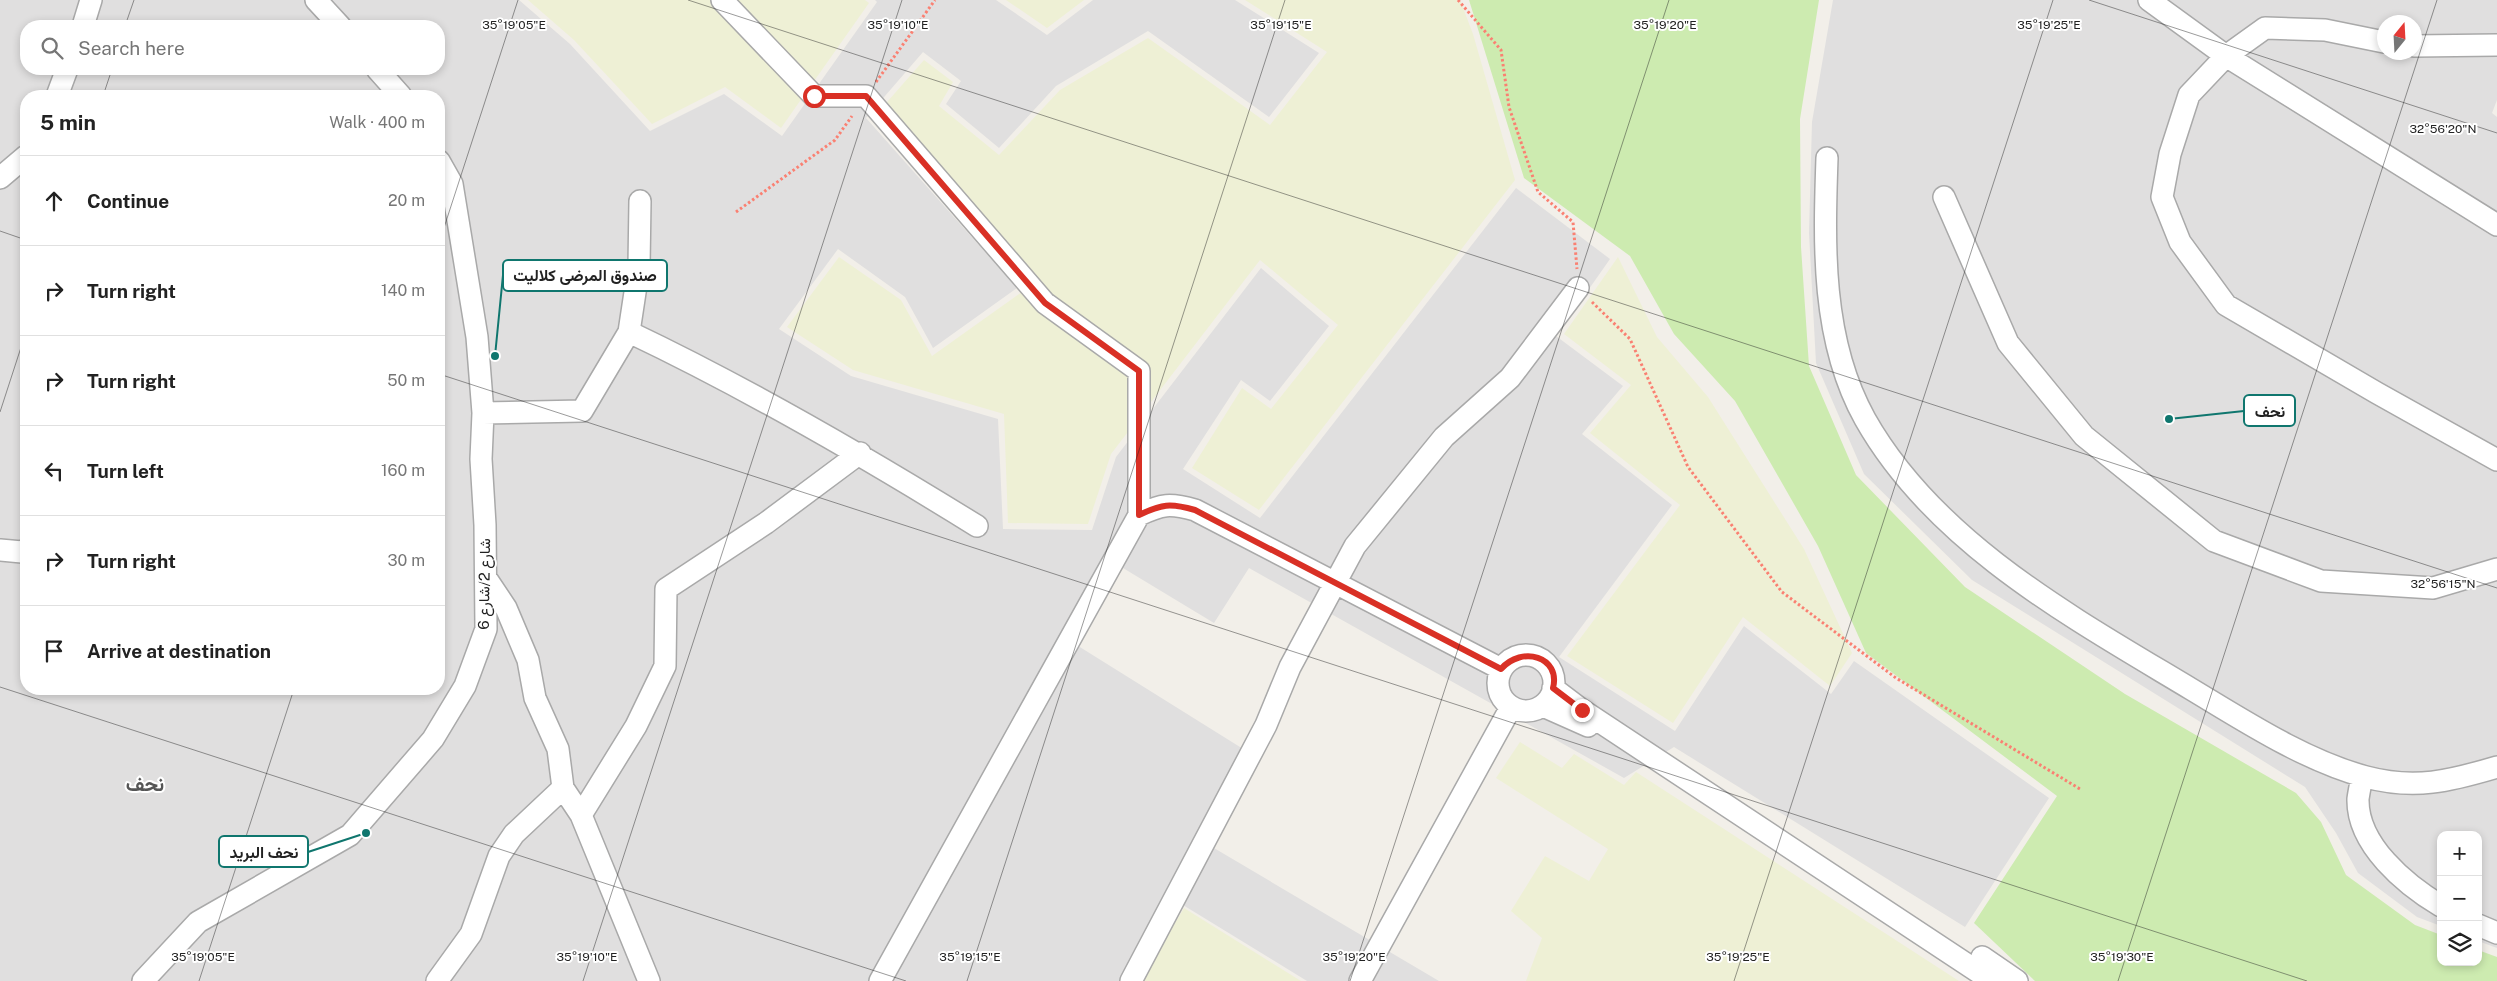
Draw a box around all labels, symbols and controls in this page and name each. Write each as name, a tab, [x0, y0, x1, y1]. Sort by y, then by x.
north arrow	[2377, 15, 2422, 60]
text: 35°19'05"E	[482, 18, 546, 32]
text: 35°19'10"E	[868, 18, 928, 32]
text: 35°19'15"E	[1250, 18, 1312, 32]
text: 35°19'20"E	[1633, 18, 1697, 32]
text: 35°19'25"E	[2017, 18, 2081, 32]
search box	[20, 20, 445, 75]
icon: search	[38, 34, 66, 62]
text: Search here	[78, 37, 185, 59]
route start	[803, 85, 826, 108]
text: 5 min	[40, 110, 96, 135]
text: Walk · 400 m	[329, 113, 425, 132]
text: 32°56'20"N	[2409, 122, 2477, 136]
icon: ahead	[40, 187, 68, 215]
text: Continue	[87, 190, 169, 212]
text: 20 m	[388, 191, 425, 210]
callout: صندوق المرضى كلاليت	[503, 260, 667, 291]
text: صندوق المرضى كلاليت	[513, 266, 657, 286]
icon: right	[40, 277, 68, 305]
text: Turn right	[87, 280, 176, 302]
text: 140 m	[381, 281, 425, 300]
icon: right	[40, 367, 68, 395]
text: Turn right	[87, 370, 176, 392]
text: 50 m	[387, 371, 425, 390]
callout: نحف	[2244, 395, 2295, 426]
text: نحف	[2255, 402, 2286, 421]
icon: left	[40, 457, 68, 485]
text: Turn left	[87, 460, 164, 482]
text: 160 m	[381, 461, 425, 480]
street label: شارع 2/شارع 6	[475, 538, 496, 630]
icon: right	[40, 547, 68, 575]
text: Turn right	[87, 550, 176, 572]
text: 30 m	[388, 551, 425, 570]
text: 32°56'15"N	[2410, 577, 2476, 591]
icon: arrive	[40, 637, 68, 665]
text: Arrive at destination	[87, 640, 271, 662]
route end	[1571, 699, 1594, 722]
district label: نحف	[126, 772, 164, 796]
map controls	[2437, 831, 2482, 966]
button: +	[2437, 831, 2482, 876]
callout: نحف البريد	[219, 836, 308, 867]
text: نحف البريد	[230, 843, 299, 863]
button: −	[2437, 876, 2482, 921]
button: layers	[2437, 921, 2482, 966]
text: 35°19'05"E	[171, 950, 235, 964]
text: 35°19'10"E	[557, 950, 617, 964]
text: 35°19'15"E	[939, 950, 1001, 964]
text: 35°19'20"E	[1322, 950, 1386, 964]
text: 35°19'25"E	[1706, 950, 1770, 964]
text: 35°19'30"E	[2090, 950, 2154, 964]

